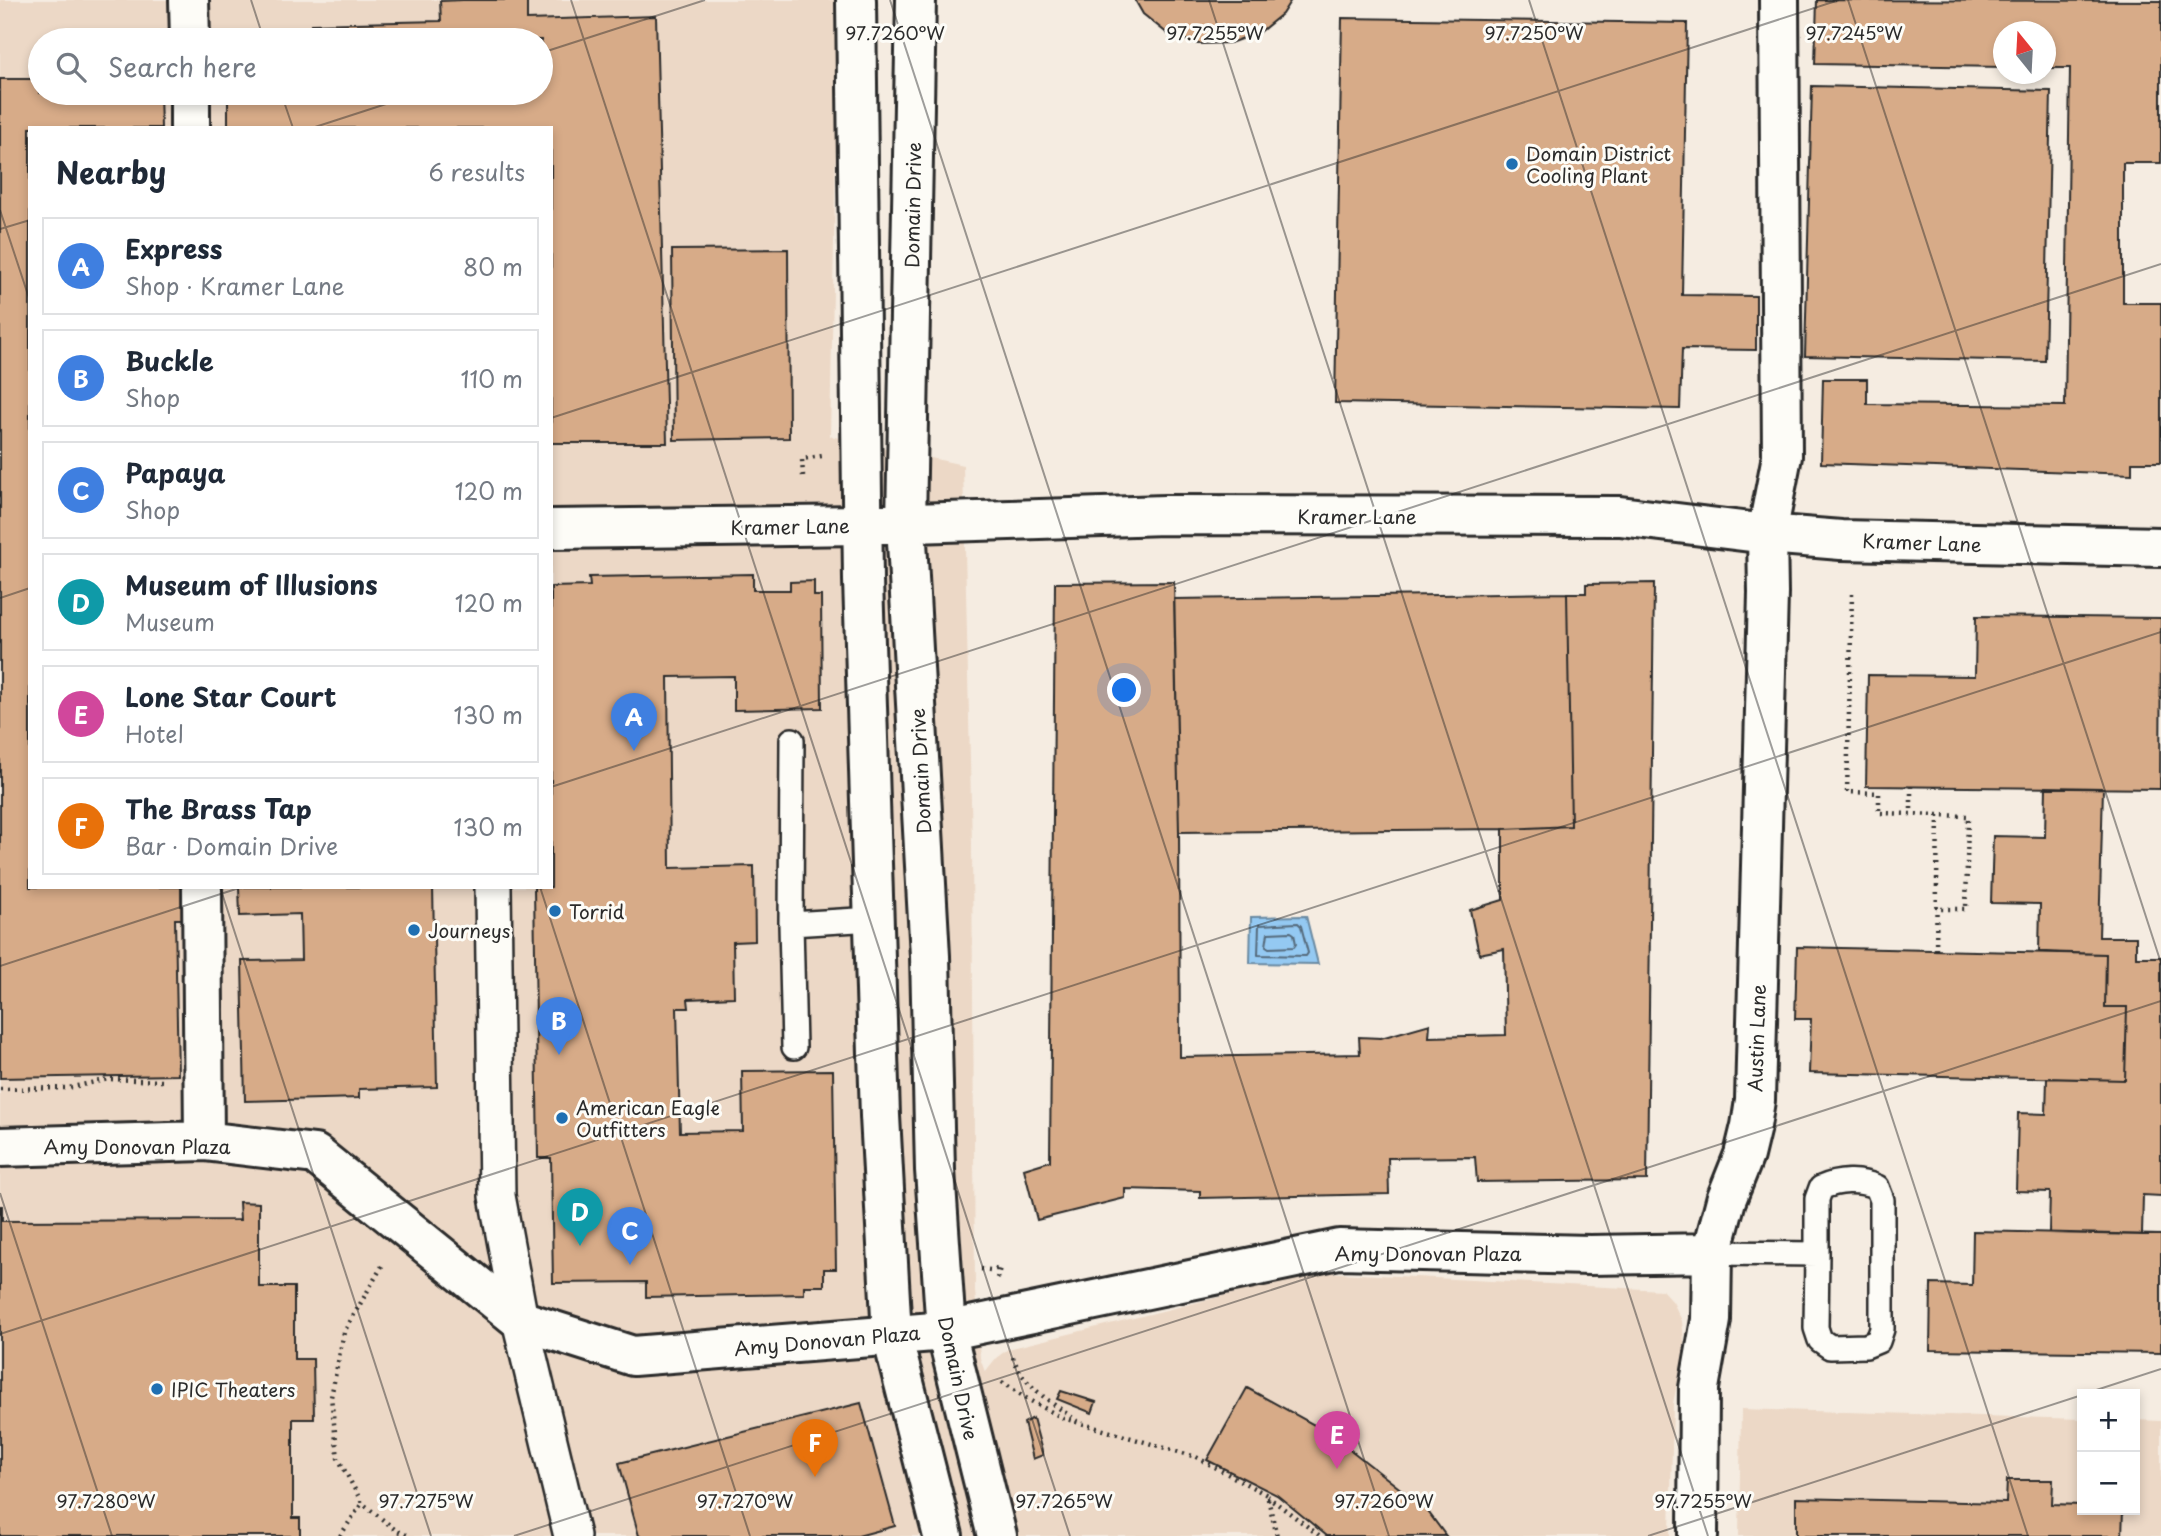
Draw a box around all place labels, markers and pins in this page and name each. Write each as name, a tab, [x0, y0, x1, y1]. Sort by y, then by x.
place label: Domain District Cooling Plant	[1526, 139, 1672, 189]
marker: Domain District Cooling Plant	[1504, 156, 1520, 172]
pin: A	[611, 693, 657, 751]
place label: Torrid	[569, 897, 625, 925]
marker: Torrid	[547, 903, 563, 919]
place label: Journeys	[428, 916, 511, 944]
marker: Journeys	[406, 922, 422, 938]
pin: B	[536, 997, 582, 1055]
place label: American Eagle Outfitters	[576, 1093, 720, 1143]
marker: American Eagle Outfitters	[554, 1110, 570, 1126]
pin: D	[557, 1188, 603, 1246]
pin: C	[607, 1207, 653, 1265]
place label: IPIC Theaters	[171, 1375, 295, 1403]
marker: IPIC Theaters	[149, 1381, 165, 1397]
pin: E	[1314, 1411, 1360, 1469]
pin: F	[792, 1419, 838, 1477]

